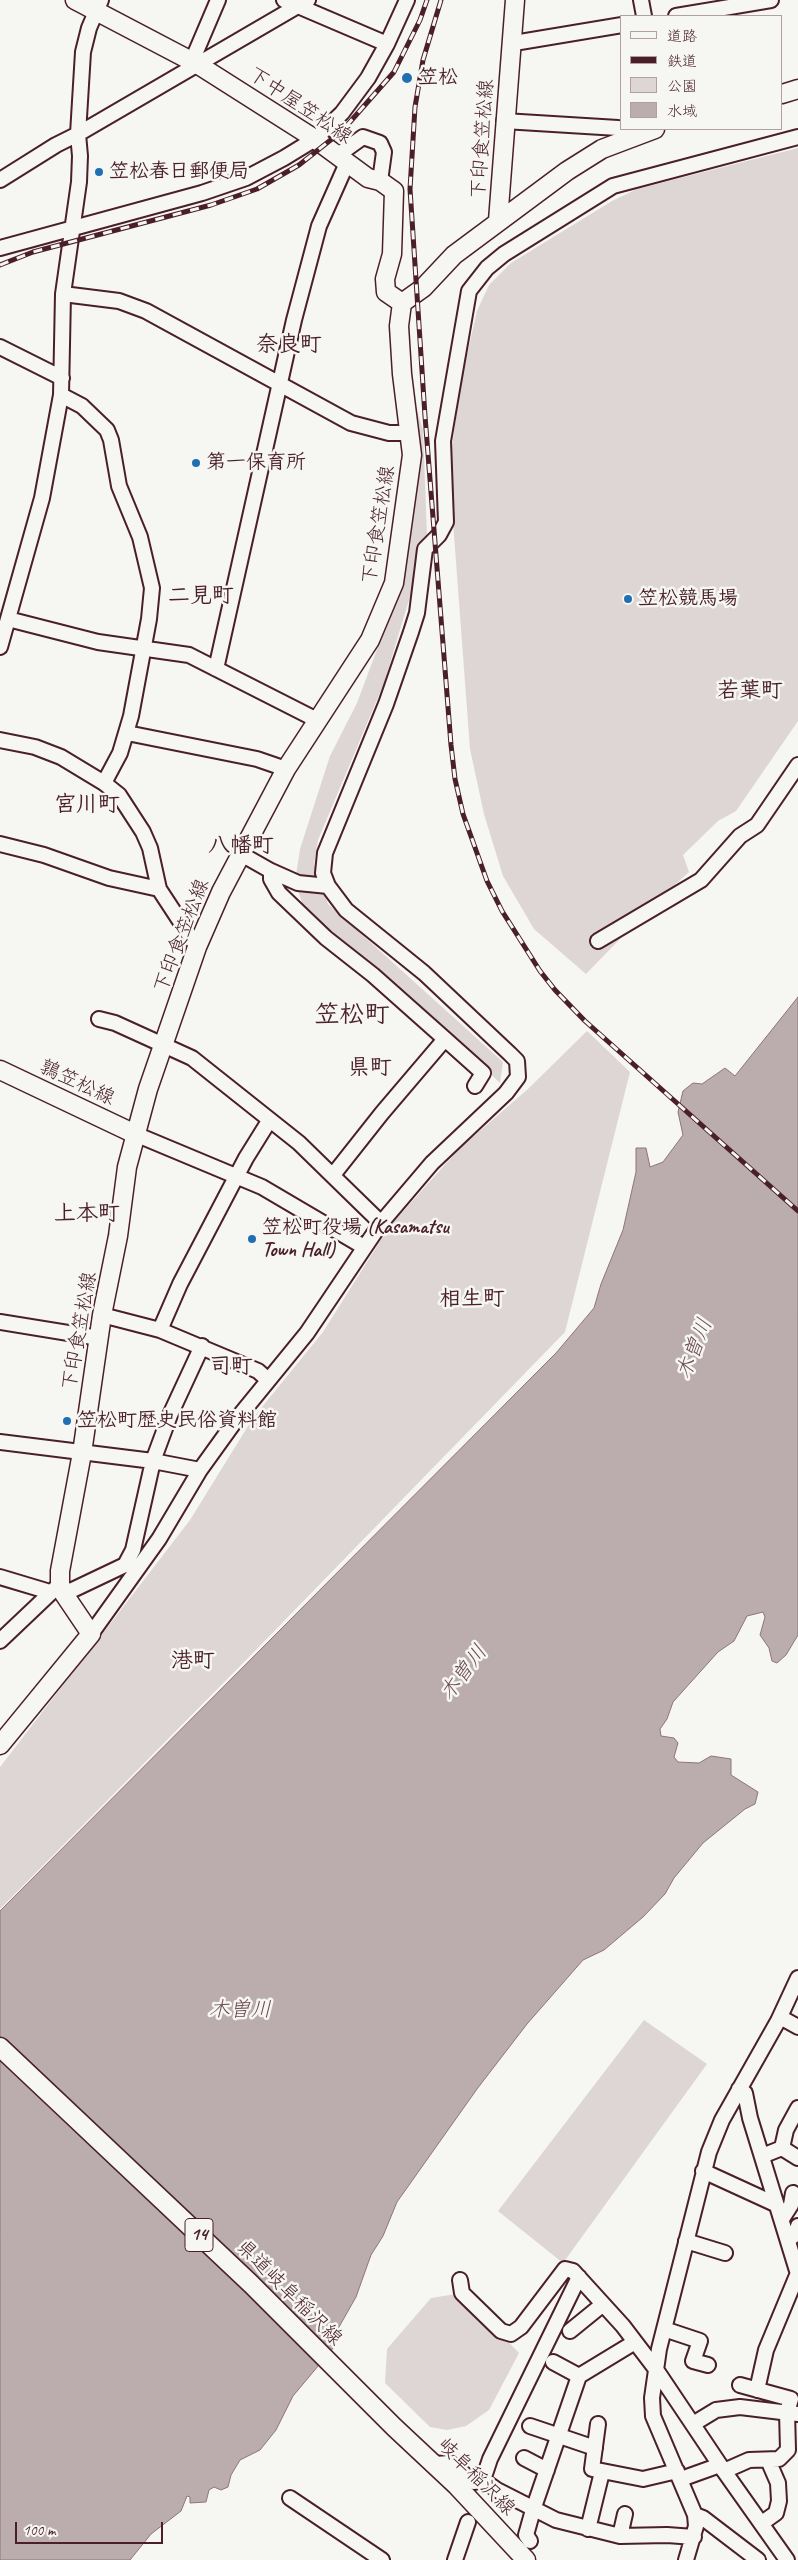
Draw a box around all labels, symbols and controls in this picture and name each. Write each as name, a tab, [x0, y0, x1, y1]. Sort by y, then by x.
legend	[620, 15, 783, 130]
text: 道路	[667, 27, 697, 46]
text: 鉄道	[667, 52, 697, 71]
street label: 下中屋笠松線	[244, 63, 356, 149]
place label: 笠松	[418, 66, 458, 90]
marker: 笠松	[400, 71, 414, 85]
text: 公園	[667, 77, 697, 96]
street label: 下印食笠松線	[467, 78, 499, 200]
text: 水域	[667, 102, 697, 121]
place label: 笠松春日郵便局	[109, 160, 249, 184]
marker: 笠松春日郵便局	[93, 166, 105, 178]
district label: 奈良町	[256, 332, 322, 358]
place label: 第一保育所	[206, 451, 306, 475]
marker: 第一保育所	[190, 457, 202, 469]
street label: 下印食笠松線	[358, 464, 400, 586]
district label: 二見町	[168, 583, 234, 609]
place label: 笠松競馬場	[638, 587, 738, 611]
marker: 笠松競馬場	[622, 593, 634, 605]
district label: 若葉町	[717, 678, 783, 704]
district label: 宮川町	[54, 792, 120, 818]
district label: 八幡町	[208, 833, 274, 859]
street label: 下印食笠松線	[149, 876, 215, 996]
district label: 笠松町	[315, 1000, 389, 1030]
street label: 鶉笠松線	[36, 1055, 118, 1111]
district label: 県町	[348, 1055, 392, 1081]
district label: 上本町	[54, 1201, 120, 1227]
place label: 笠松町役場 (Kasamatsu Town Hall)	[262, 1216, 449, 1263]
marker: 笠松町役場 (Kasamatsu Town Hall)	[246, 1233, 258, 1245]
street label: 下印食笠松線	[58, 1270, 102, 1392]
district label: 相生町	[439, 1286, 505, 1312]
water label: 木曽川	[672, 1315, 718, 1383]
district label: 司町	[209, 1354, 253, 1380]
place label: 笠松町歴史民俗資料館	[77, 1409, 277, 1433]
marker: 笠松町歴史民俗資料館	[61, 1415, 73, 1427]
water label: 木曽川	[435, 1640, 493, 1706]
district label: 港町	[171, 1648, 215, 1674]
water label: 木曽川	[209, 1997, 271, 2023]
road number: 14	[185, 2218, 213, 2252]
street label: 県道岐阜稲沢線	[231, 2235, 347, 2351]
street label: 岐阜稲沢線	[432, 2433, 520, 2521]
scale bar	[18, 2512, 165, 2544]
text: 100 m	[23, 2521, 55, 2540]

